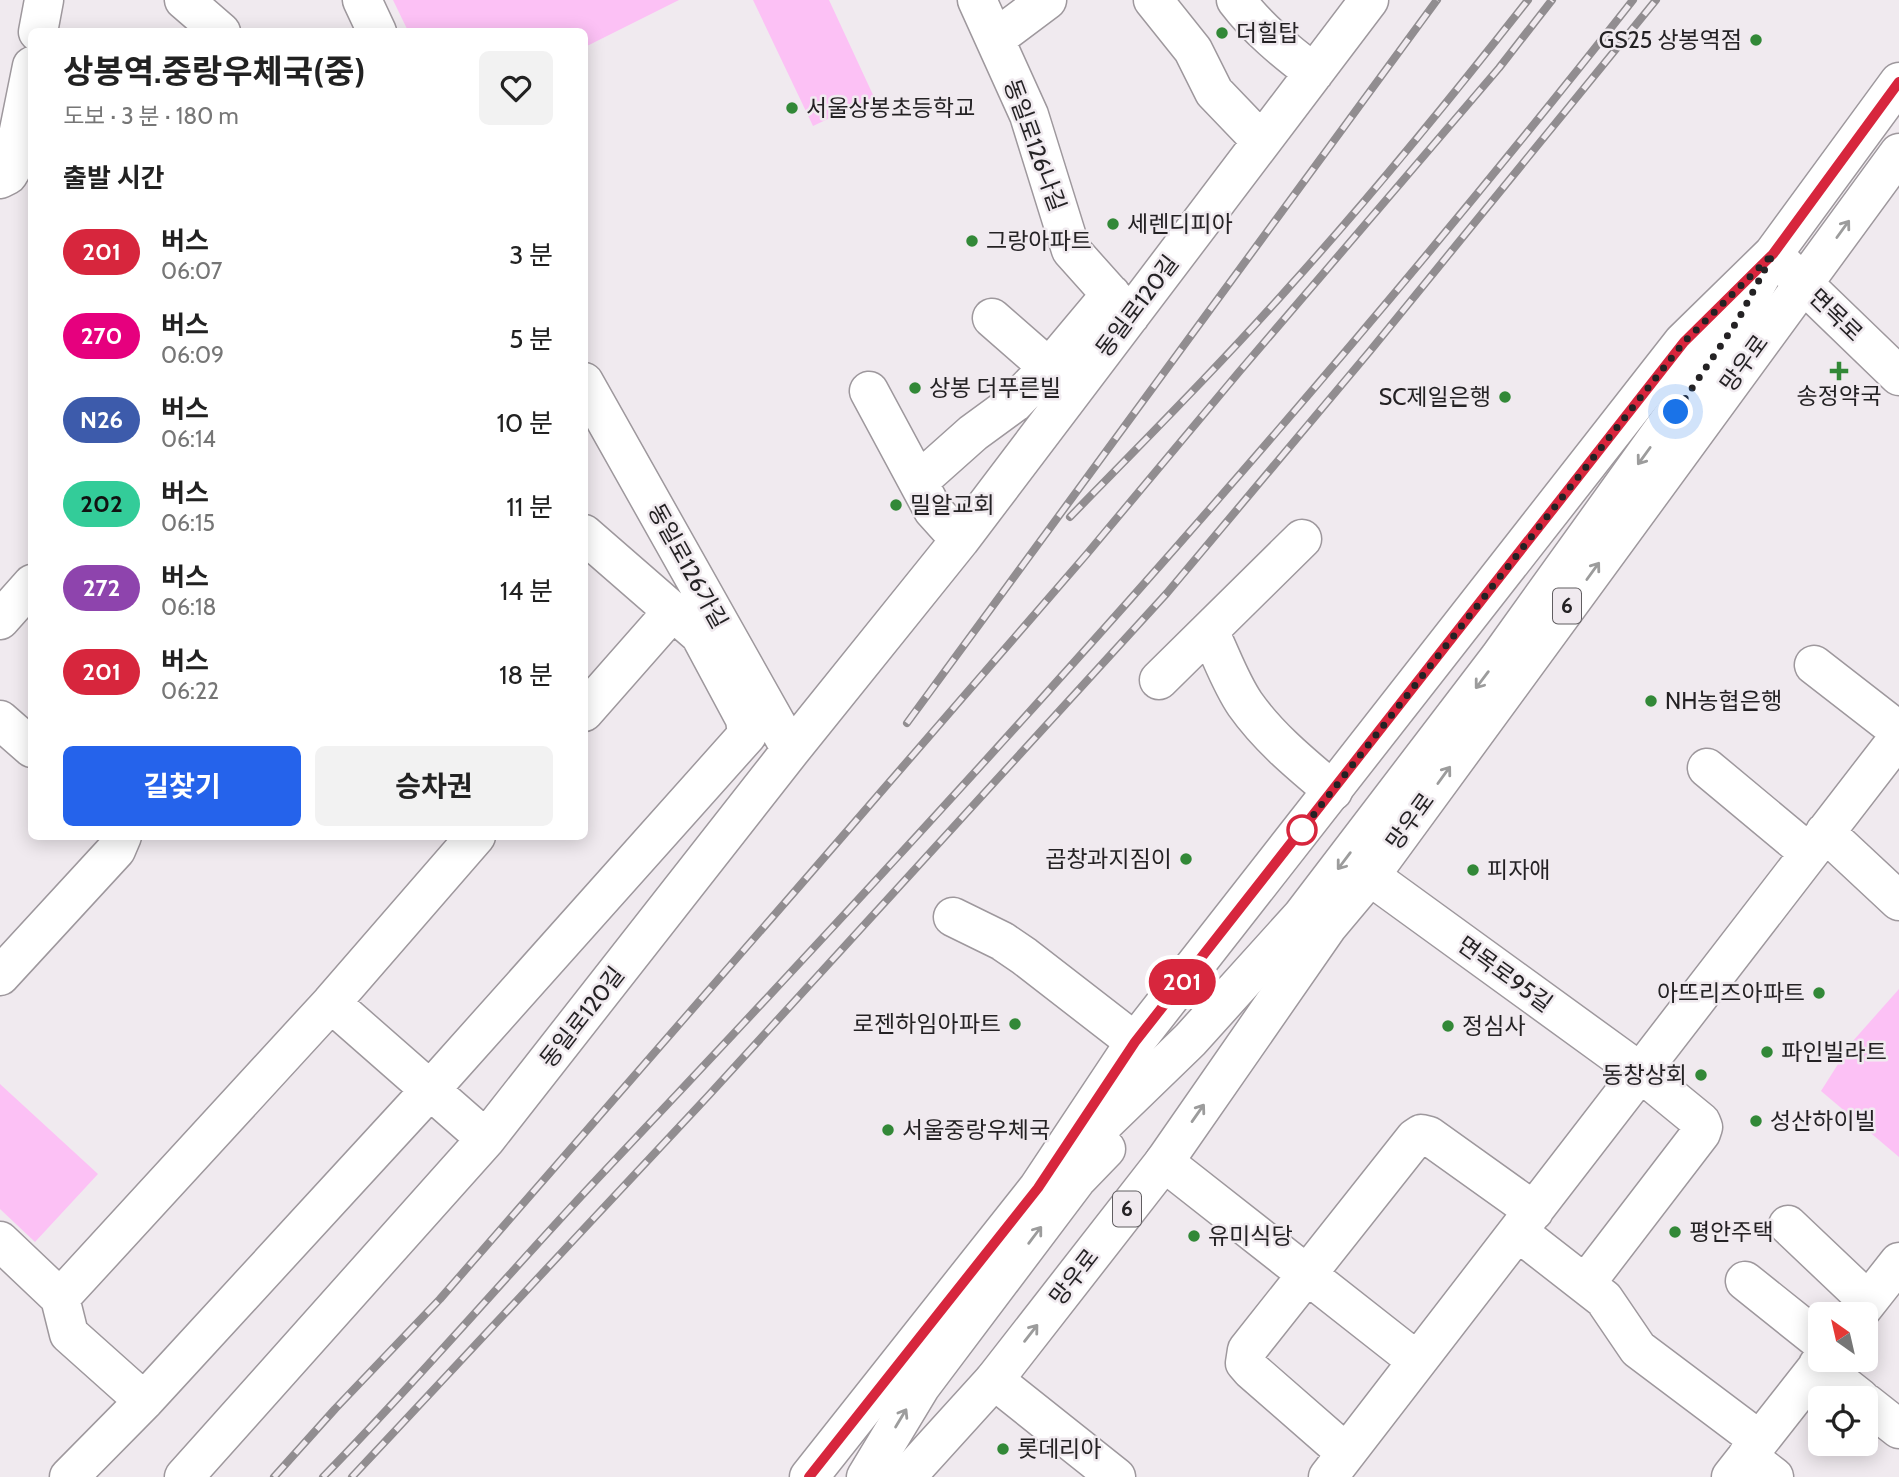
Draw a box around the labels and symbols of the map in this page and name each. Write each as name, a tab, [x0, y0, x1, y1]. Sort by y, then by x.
place label: 더힐탑	[1236, 19, 1299, 47]
marker: 더힐탑	[1214, 25, 1230, 41]
place label: GS25 상봉역점	[1599, 26, 1742, 54]
marker: GS25 상봉역점	[1748, 32, 1764, 48]
street label: 동일로126나길	[998, 75, 1072, 215]
place label: 서울상봉초등학교	[806, 94, 975, 122]
marker: 서울상봉초등학교	[784, 100, 800, 116]
place label: 세렌디피아	[1127, 210, 1233, 238]
marker: 세렌디피아	[1105, 216, 1121, 232]
one-way arrow	[1836, 220, 1850, 239]
place label: 그랑아파트	[986, 227, 1092, 255]
marker: 그랑아파트	[964, 233, 980, 249]
street label: 동일로120길	[1090, 250, 1184, 362]
street label: 면목로	[1803, 283, 1869, 347]
street label: 망우로	[1714, 329, 1774, 397]
marker: 송정약국	[1831, 363, 1847, 379]
place label: 상봉 더푸른빌	[929, 374, 1061, 402]
marker: 상봉 더푸른빌	[907, 380, 923, 396]
place label: 송정약국	[1797, 382, 1881, 410]
place label: SC제일은행	[1379, 383, 1491, 411]
marker: SC제일은행	[1497, 389, 1513, 405]
your location	[1658, 394, 1693, 429]
one-way arrow	[1637, 446, 1651, 465]
place label: 밀알교회	[910, 491, 995, 519]
marker: 밀알교회	[888, 497, 904, 513]
street label: 동일로126가길	[642, 499, 734, 633]
one-way arrow	[1586, 562, 1600, 581]
road number: 6	[1553, 588, 1581, 624]
one-way arrow	[1475, 670, 1490, 689]
place label: NH농협은행	[1665, 687, 1782, 715]
marker: NH농협은행	[1643, 693, 1659, 709]
one-way arrow	[1437, 766, 1452, 784]
street label: 망우로	[1380, 787, 1440, 855]
unlabelled marker	[1287, 815, 1317, 845]
place label: 곱창과지짐이	[1045, 845, 1172, 873]
marker: 곱창과지짐이	[1178, 851, 1194, 867]
one-way arrow	[1337, 851, 1352, 870]
place label: 피자애	[1487, 856, 1550, 884]
marker: 피자애	[1465, 862, 1481, 878]
street label: 면목로95길	[1452, 930, 1558, 1018]
line badge: 201	[1142, 959, 1222, 1005]
street label: 동일로120길	[534, 961, 630, 1073]
place label: 아뜨리즈아파트	[1657, 979, 1805, 1007]
marker: 아뜨리즈아파트	[1811, 985, 1827, 1001]
place label: 로젠하임아파트	[853, 1010, 1001, 1038]
place label: 정심사	[1462, 1012, 1525, 1040]
marker: 로젠하임아파트	[1007, 1016, 1023, 1032]
marker: 정심사	[1440, 1018, 1456, 1034]
place label: 파인빌라트	[1781, 1038, 1887, 1066]
marker: 파인빌라트	[1759, 1044, 1775, 1060]
place label: 동창상회	[1602, 1061, 1687, 1089]
marker: 동창상회	[1693, 1067, 1709, 1083]
one-way arrow	[1191, 1104, 1205, 1123]
place label: 성산하이빌	[1770, 1107, 1876, 1135]
marker: 성산하이빌	[1748, 1113, 1764, 1129]
place label: 서울중랑우체국	[902, 1116, 1050, 1144]
marker: 서울중랑우체국	[880, 1122, 896, 1138]
road number: 6	[1113, 1192, 1141, 1226]
place label: 평안주택	[1689, 1218, 1774, 1246]
place label: 유미식당	[1208, 1222, 1293, 1250]
marker: 평안주택	[1667, 1224, 1683, 1240]
one-way arrow	[1028, 1226, 1043, 1244]
marker: 유미식당	[1186, 1228, 1202, 1244]
street label: 망우로	[1043, 1243, 1105, 1311]
north arrow	[1808, 1302, 1878, 1372]
one-way arrow	[1023, 1324, 1038, 1343]
one-way arrow	[895, 1409, 909, 1429]
place label: 롯데리아	[1017, 1435, 1102, 1463]
marker: 롯데리아	[995, 1441, 1011, 1457]

